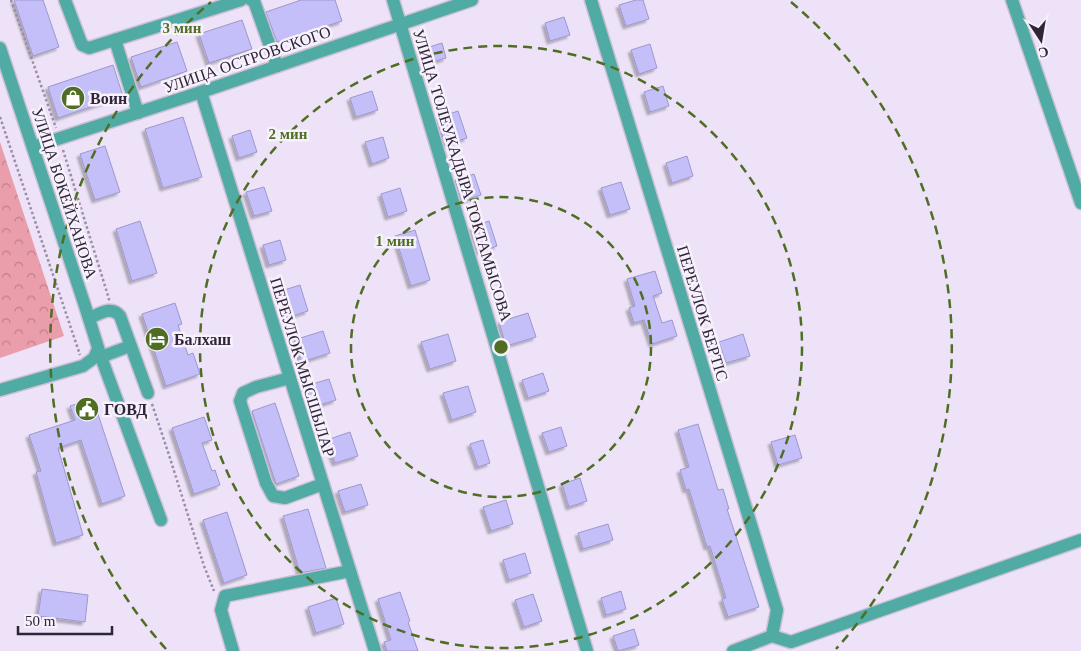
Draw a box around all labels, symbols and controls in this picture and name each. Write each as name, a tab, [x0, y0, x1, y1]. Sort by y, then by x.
north arrow	[1016, 15, 1066, 65]
text: 3 мин	[163, 20, 202, 36]
street label: УЛИЦА ОСТРОВСКОГО	[161, 23, 333, 97]
street label: УЛИЦА ТОЛЕУКАДЫРА ТОКТАМЫСОВА	[409, 27, 515, 324]
text: С	[1037, 44, 1050, 61]
shop icon: Воин	[60, 85, 86, 111]
place label: Воин	[90, 90, 127, 107]
street label: УЛИЦА БОКЕЙХАНОВА	[28, 105, 101, 282]
text: 2 мин	[269, 126, 308, 142]
text: 1 мин	[376, 233, 415, 249]
street label: ПЕРЕУЛОК БЕРТІС	[674, 244, 731, 383]
street label: ПЕРЕУЛОК МЫСШЫЛАР	[267, 275, 338, 459]
hotel icon: Балхаш	[144, 326, 170, 352]
place label: Балхаш	[174, 331, 231, 348]
centre of rings	[492, 338, 510, 356]
public building icon: ГОВД	[74, 396, 100, 422]
place label: ГОВД	[104, 401, 147, 419]
scale bar	[18, 604, 111, 636]
text: 50 m	[25, 613, 56, 629]

